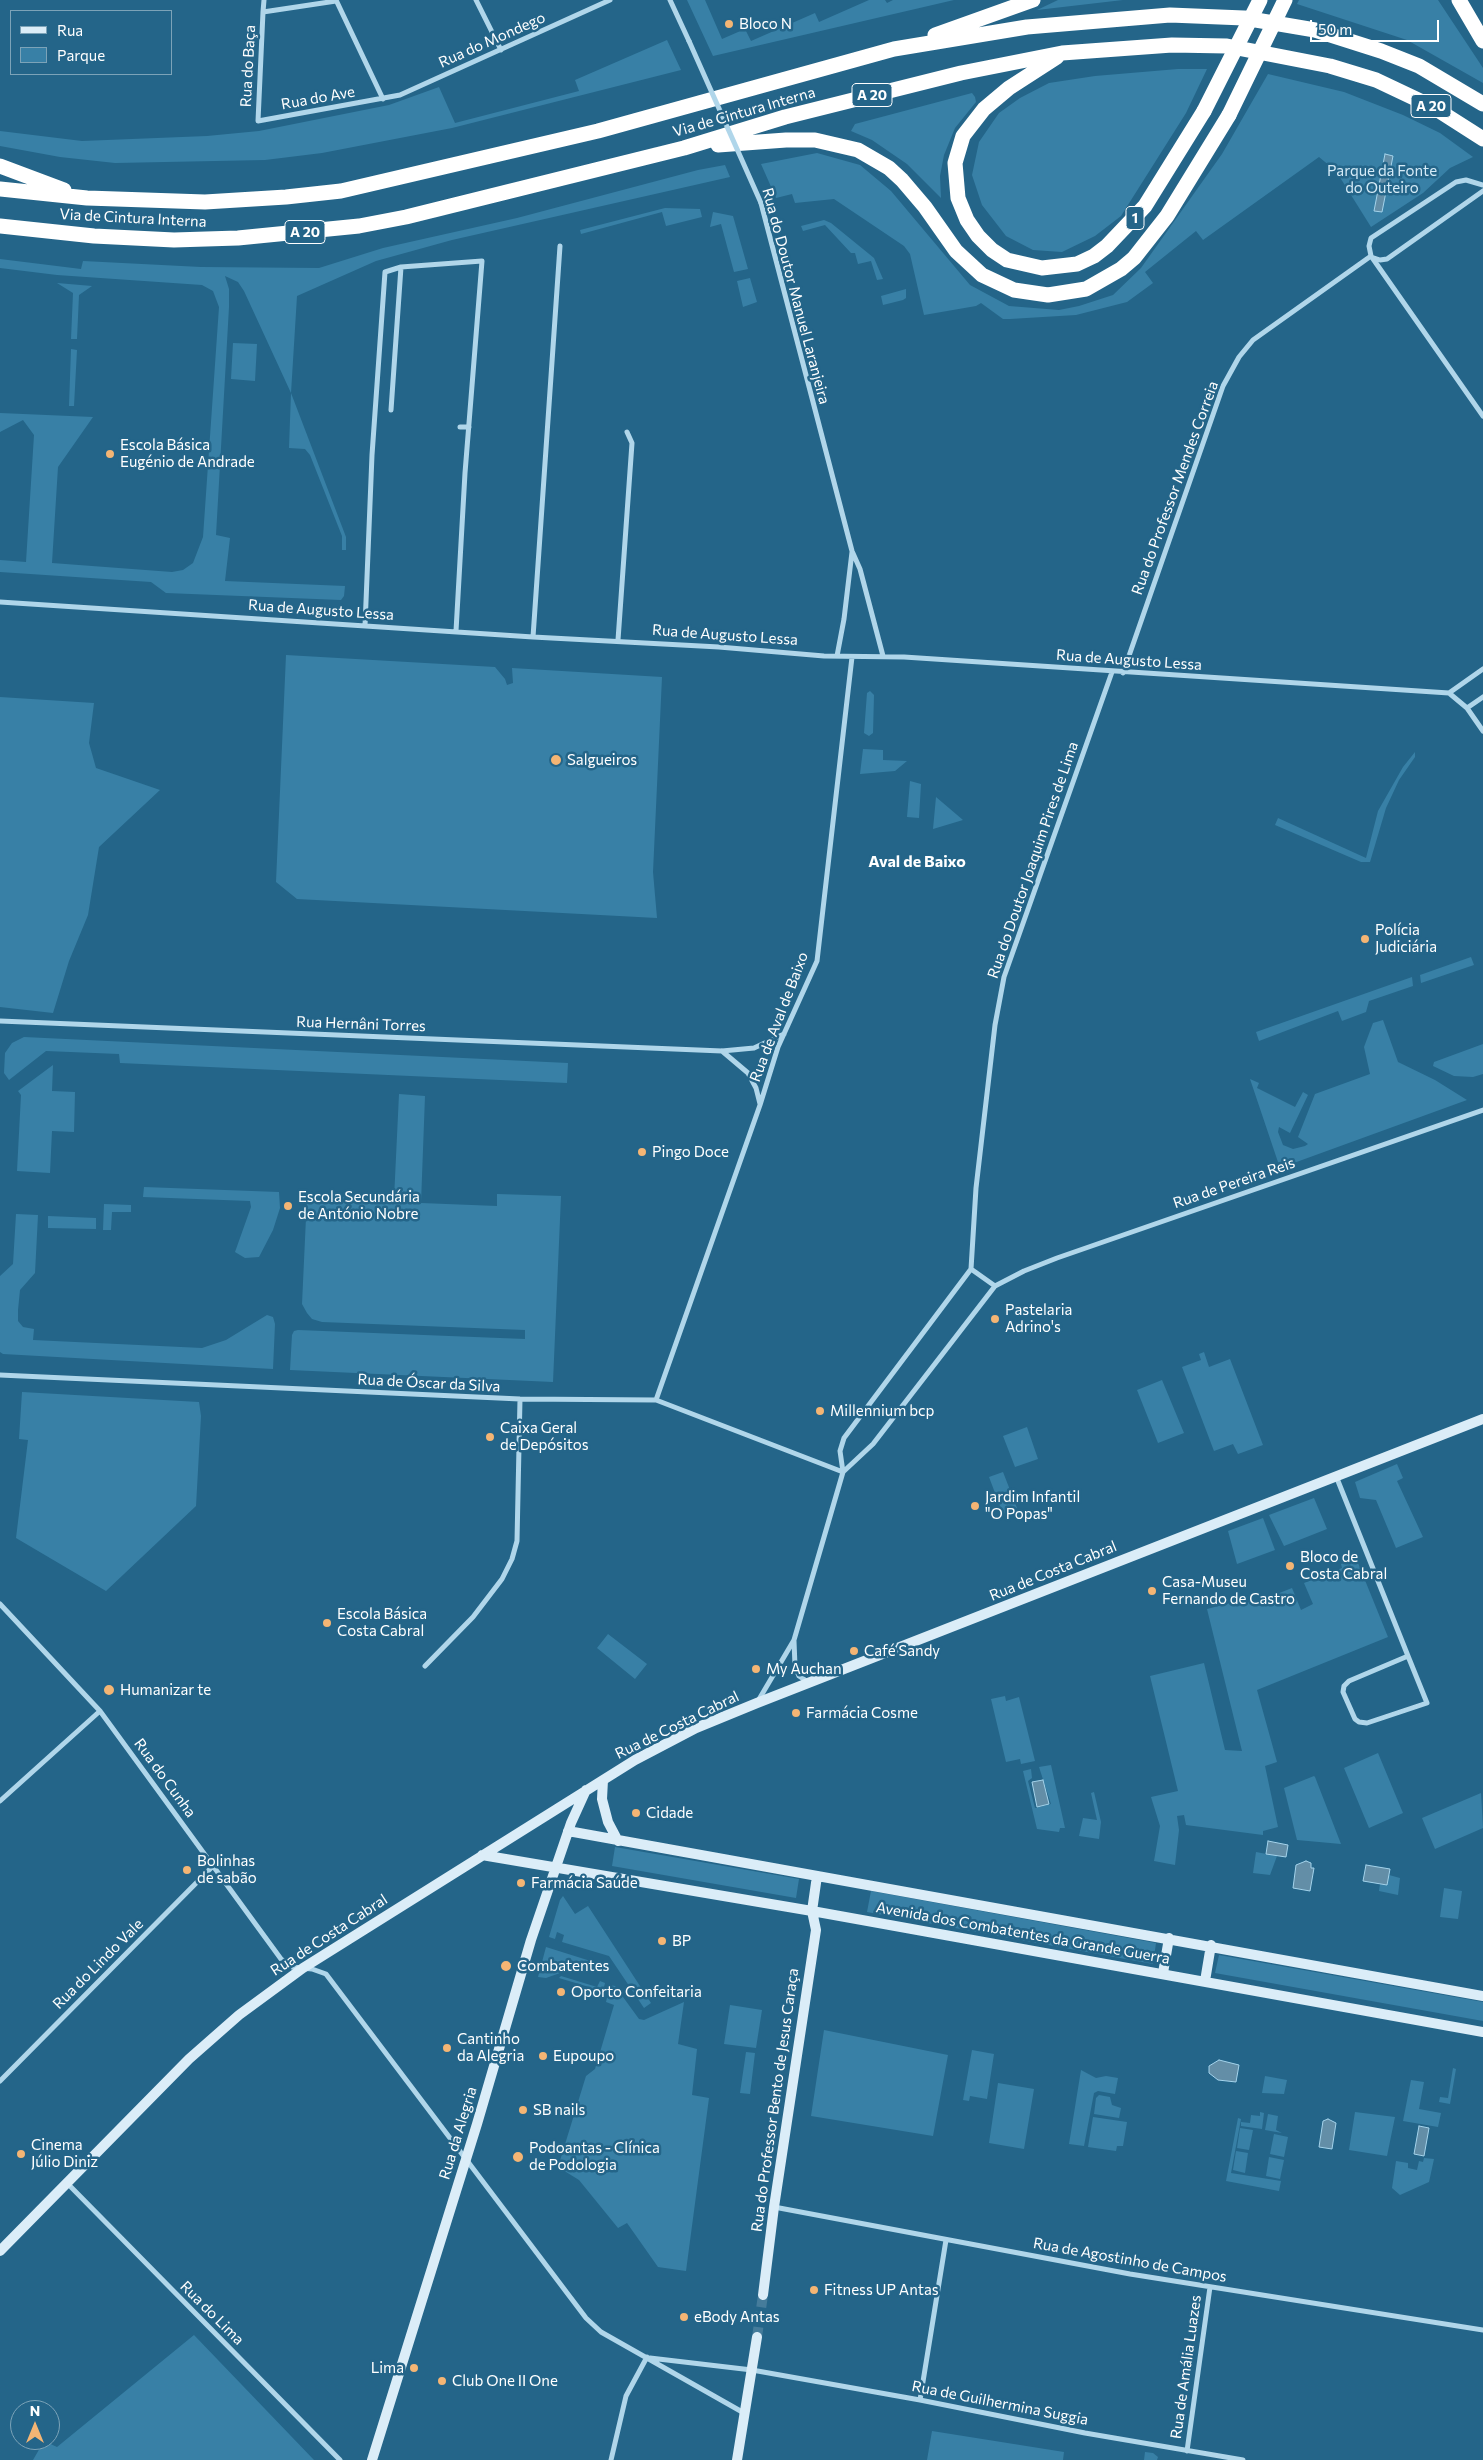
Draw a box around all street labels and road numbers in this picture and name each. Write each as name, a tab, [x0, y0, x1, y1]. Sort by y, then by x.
street label: Rua do Mondego	[436, 8, 548, 72]
street label: Rua do Baça	[237, 24, 259, 108]
street label: Rua do Ave	[280, 83, 356, 113]
street label: Via de Cintura Interna	[671, 83, 817, 141]
road number: A 20	[852, 84, 892, 106]
road number: A 20	[1411, 94, 1451, 118]
street label: Rua do Doutor Manuel Laranjeira	[758, 186, 834, 406]
street label: Via de Cintura Interna	[59, 205, 207, 231]
road number: 1	[1126, 207, 1144, 230]
road number: A 20	[285, 220, 325, 243]
street label: Rua do Professor Mendes Correia	[1128, 379, 1222, 597]
street label: Rua de Augusto Lessa	[247, 596, 395, 624]
street label: Rua de Augusto Lessa	[651, 621, 799, 649]
street label: Rua de Augusto Lessa	[1055, 646, 1203, 674]
street label: Rua do Doutor Joaquim Pires de Lima	[984, 739, 1082, 981]
street label: Rua de Aval de Baixo	[746, 949, 812, 1085]
street label: Rua Hernâni Torres	[296, 1013, 426, 1035]
street label: Rua de Pereira Reis	[1171, 1154, 1297, 1212]
street label: Rua de Óscar da Silva	[357, 1370, 501, 1396]
street label: Rua de Costa Cabral	[987, 1537, 1119, 1605]
street label: Rua de Costa Cabral	[612, 1687, 742, 1763]
street label: Rua do Cunha	[130, 1735, 200, 1821]
street label: Rua de Costa Cabral	[267, 1890, 391, 1980]
street label: Avenida dos Combatentes da Grande Guerra	[874, 1898, 1172, 1968]
street label: Rua do Lindo Vale	[49, 1915, 147, 2013]
street label: Rua do Professor Bento de Jesus Caraça	[748, 1967, 802, 2233]
street label: Rua da Alegria	[435, 2084, 481, 2182]
street label: Rua de Agostinho de Campos	[1032, 2234, 1228, 2286]
street label: Rua do Lima	[176, 2277, 248, 2349]
street label: Rua de Amália Luazes	[1167, 2294, 1205, 2440]
street label: Rua de Guilhermina Suggia	[910, 2377, 1090, 2429]

